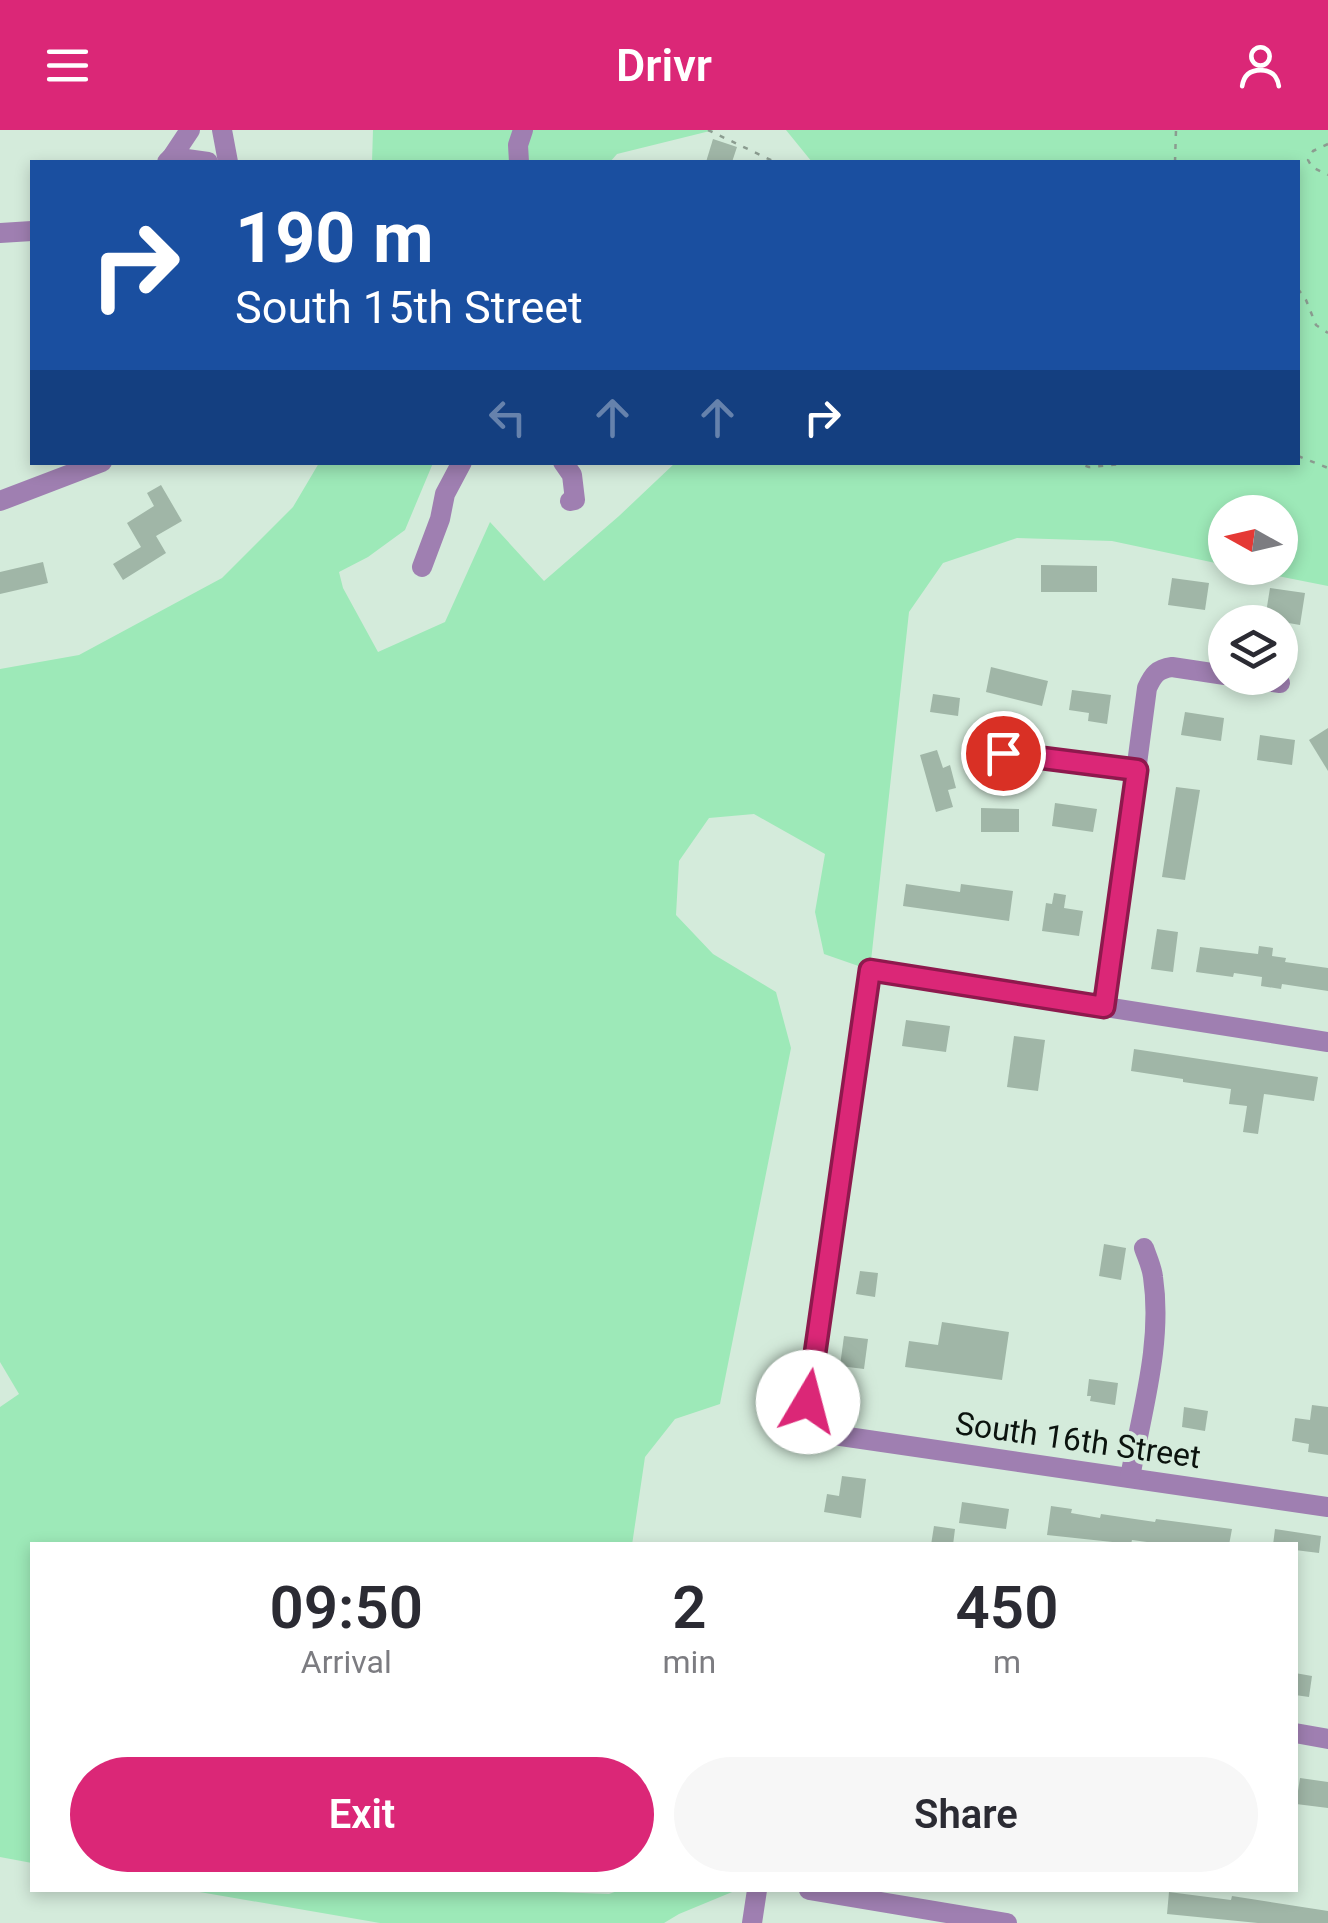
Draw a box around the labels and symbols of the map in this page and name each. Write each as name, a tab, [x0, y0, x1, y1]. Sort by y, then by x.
north arrow	[1208, 495, 1298, 585]
pin	[961, 711, 1046, 796]
position arrow	[756, 1350, 860, 1454]
street label: South 16th Street	[953, 1404, 1203, 1476]

